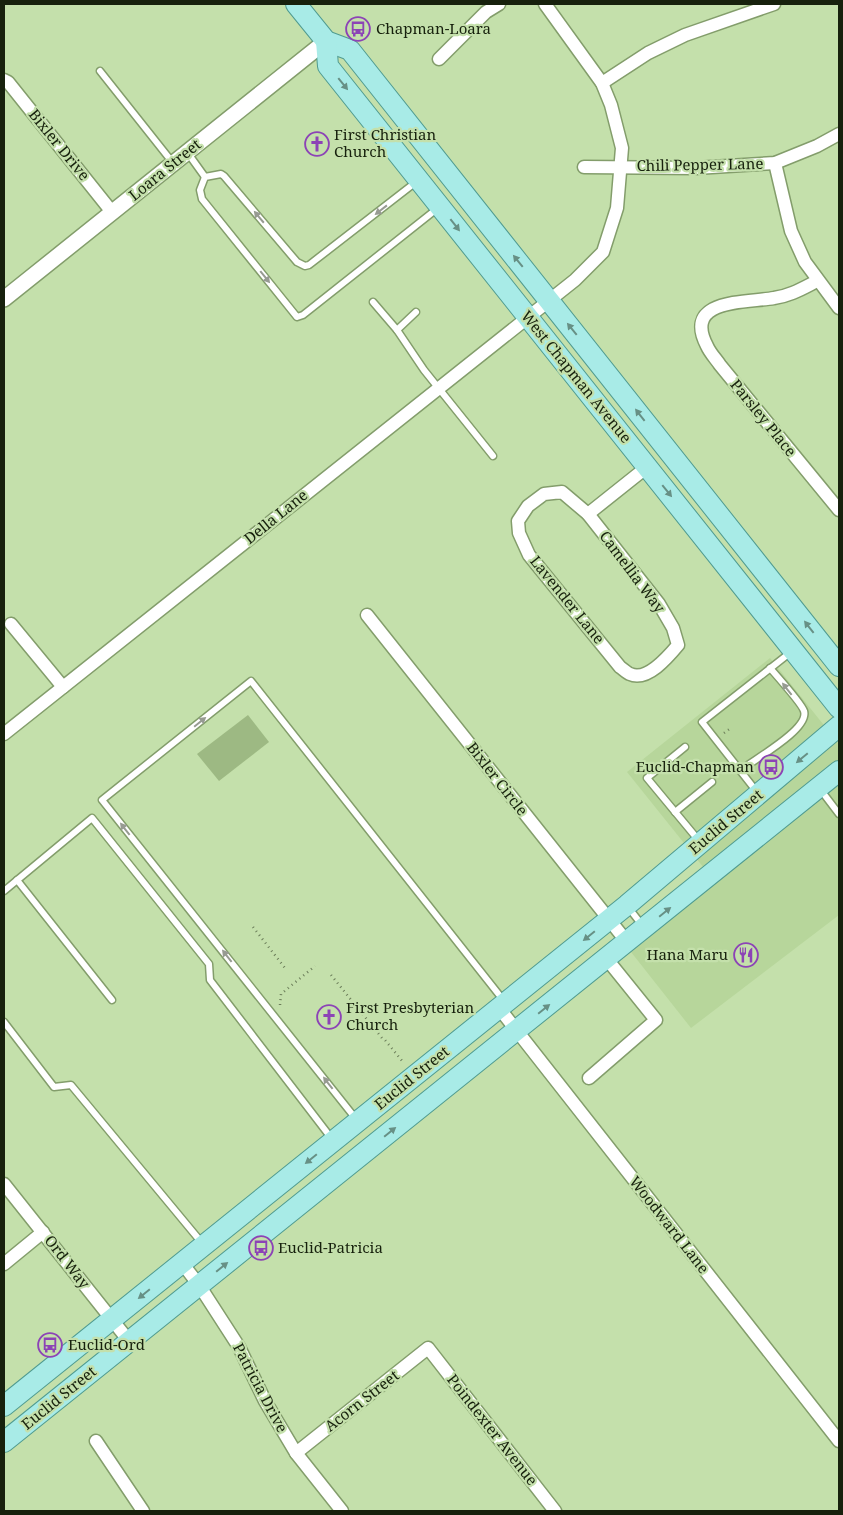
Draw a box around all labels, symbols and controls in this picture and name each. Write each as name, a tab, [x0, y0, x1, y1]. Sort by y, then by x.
bus stop icon: Chapman-Loara	[345, 16, 371, 42]
place label: Chapman-Loara	[376, 18, 491, 38]
one-way arrow	[337, 77, 348, 90]
street label: Bixler Drive	[25, 105, 95, 184]
place label: First Christian Church	[334, 124, 437, 161]
church icon: First Christian Church	[304, 131, 330, 157]
street label: Loara Street	[124, 134, 205, 204]
street label: Chili Pepper Lane	[636, 153, 764, 175]
one-way arrow	[375, 204, 388, 215]
one-way arrow	[254, 211, 265, 224]
one-way arrow	[449, 218, 460, 231]
one-way arrow	[513, 254, 523, 268]
one-way arrow	[259, 270, 270, 283]
street label: West Chapman Avenue	[517, 306, 636, 447]
one-way arrow	[566, 323, 577, 336]
street label: Parsley Place	[726, 375, 801, 460]
one-way arrow	[635, 409, 646, 422]
street label: Della Lane	[240, 485, 311, 548]
one-way arrow	[661, 485, 672, 498]
street label: Camellia Way	[595, 526, 670, 617]
street label: Lavender Lane	[526, 551, 609, 648]
one-way arrow	[803, 621, 814, 634]
one-way arrow	[781, 682, 792, 695]
one-way arrow	[194, 716, 207, 727]
street label: Bixler Circle	[463, 738, 533, 819]
one-way arrow	[796, 752, 809, 763]
bus stop icon: Euclid-Chapman	[758, 754, 784, 780]
place label: Euclid-Chapman	[636, 756, 754, 776]
street label: Euclid Street	[684, 784, 767, 858]
one-way arrow	[120, 823, 131, 836]
one-way arrow	[658, 906, 671, 917]
one-way arrow	[583, 930, 596, 941]
restaurant icon: Hana Maru	[733, 942, 759, 968]
place label: Hana Maru	[647, 944, 728, 964]
one-way arrow	[221, 950, 232, 963]
place label: First Presbyterian Church	[346, 997, 475, 1034]
one-way arrow	[537, 1003, 550, 1014]
church icon: First Presbyterian Church	[316, 1004, 342, 1030]
street label: Euclid Street	[370, 1041, 453, 1114]
one-way arrow	[322, 1077, 333, 1090]
one-way arrow	[383, 1127, 396, 1138]
one-way arrow	[305, 1154, 318, 1165]
street label: Woodward Lane	[625, 1172, 714, 1277]
street label: Ord Way	[41, 1231, 95, 1293]
bus stop icon: Euclid-Patricia	[248, 1235, 274, 1261]
place label: Euclid-Patricia	[278, 1237, 383, 1257]
one-way arrow	[215, 1261, 228, 1272]
one-way arrow	[137, 1288, 150, 1299]
bus stop icon: Euclid-Ord	[37, 1332, 63, 1358]
place label: Euclid-Ord	[68, 1334, 145, 1354]
street label: Patricia Drive	[229, 1339, 293, 1436]
street label: Euclid Street	[17, 1361, 100, 1434]
street label: Acorn Street	[320, 1365, 403, 1435]
street label: Poindexter Avenue	[443, 1370, 543, 1489]

